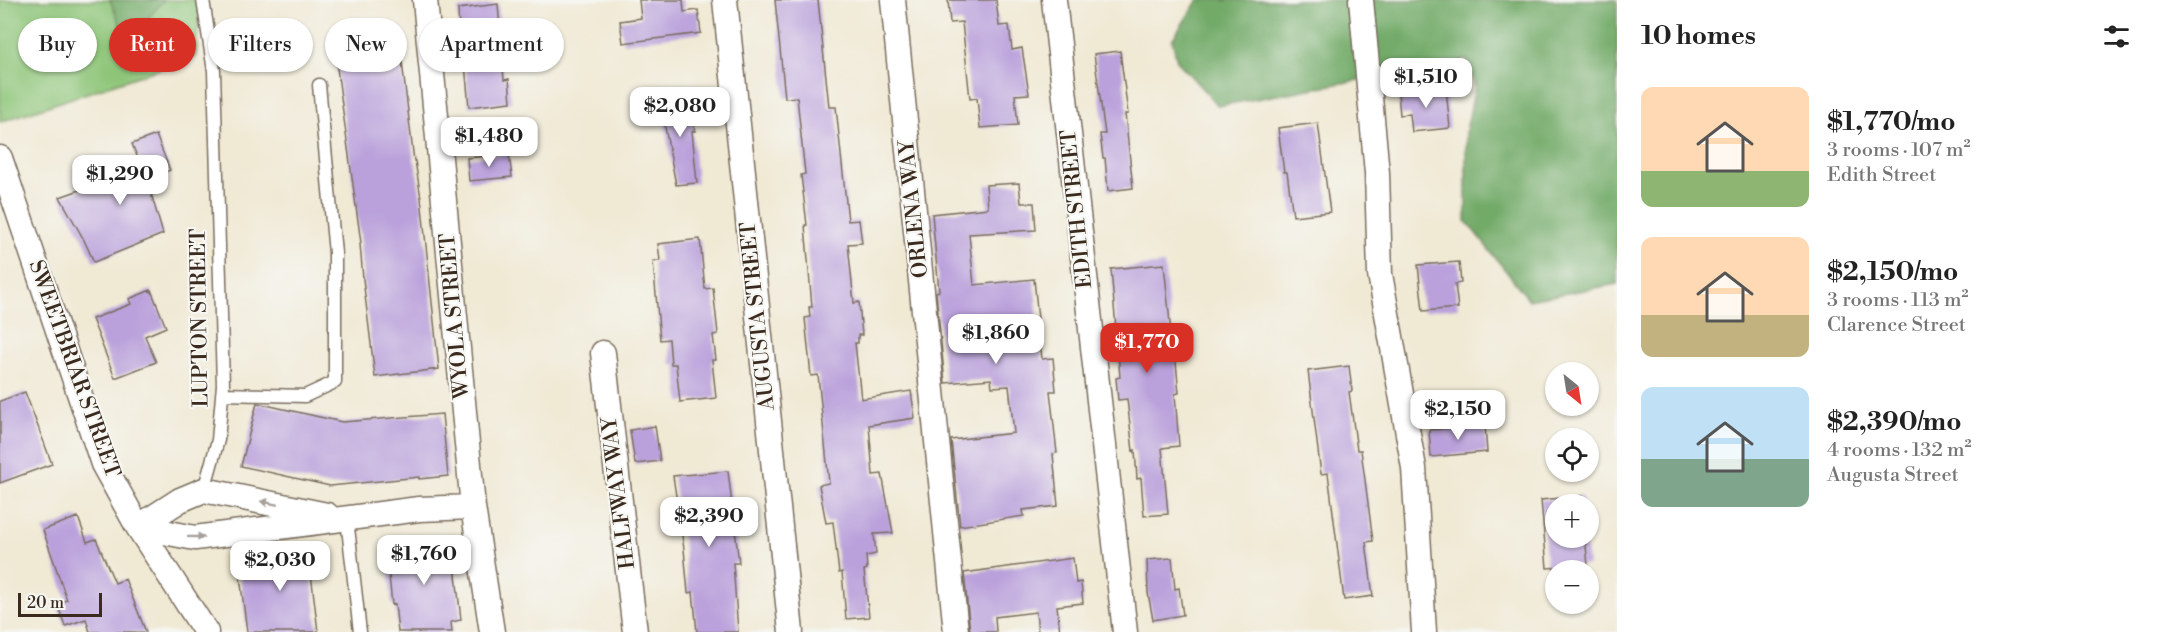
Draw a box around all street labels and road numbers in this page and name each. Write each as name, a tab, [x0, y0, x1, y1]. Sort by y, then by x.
street label: EDITH STREET	[1056, 128, 1098, 290]
street label: ORLENA WAY	[894, 138, 934, 279]
street label: AUGUSTA STREET	[735, 220, 781, 412]
street label: LUPTON STREET	[185, 228, 215, 408]
street label: WYOLA STREET	[435, 232, 475, 401]
street label: SWEETBRIAR STREET	[23, 257, 126, 481]
street label: HALFWAY WAY	[597, 414, 641, 570]

